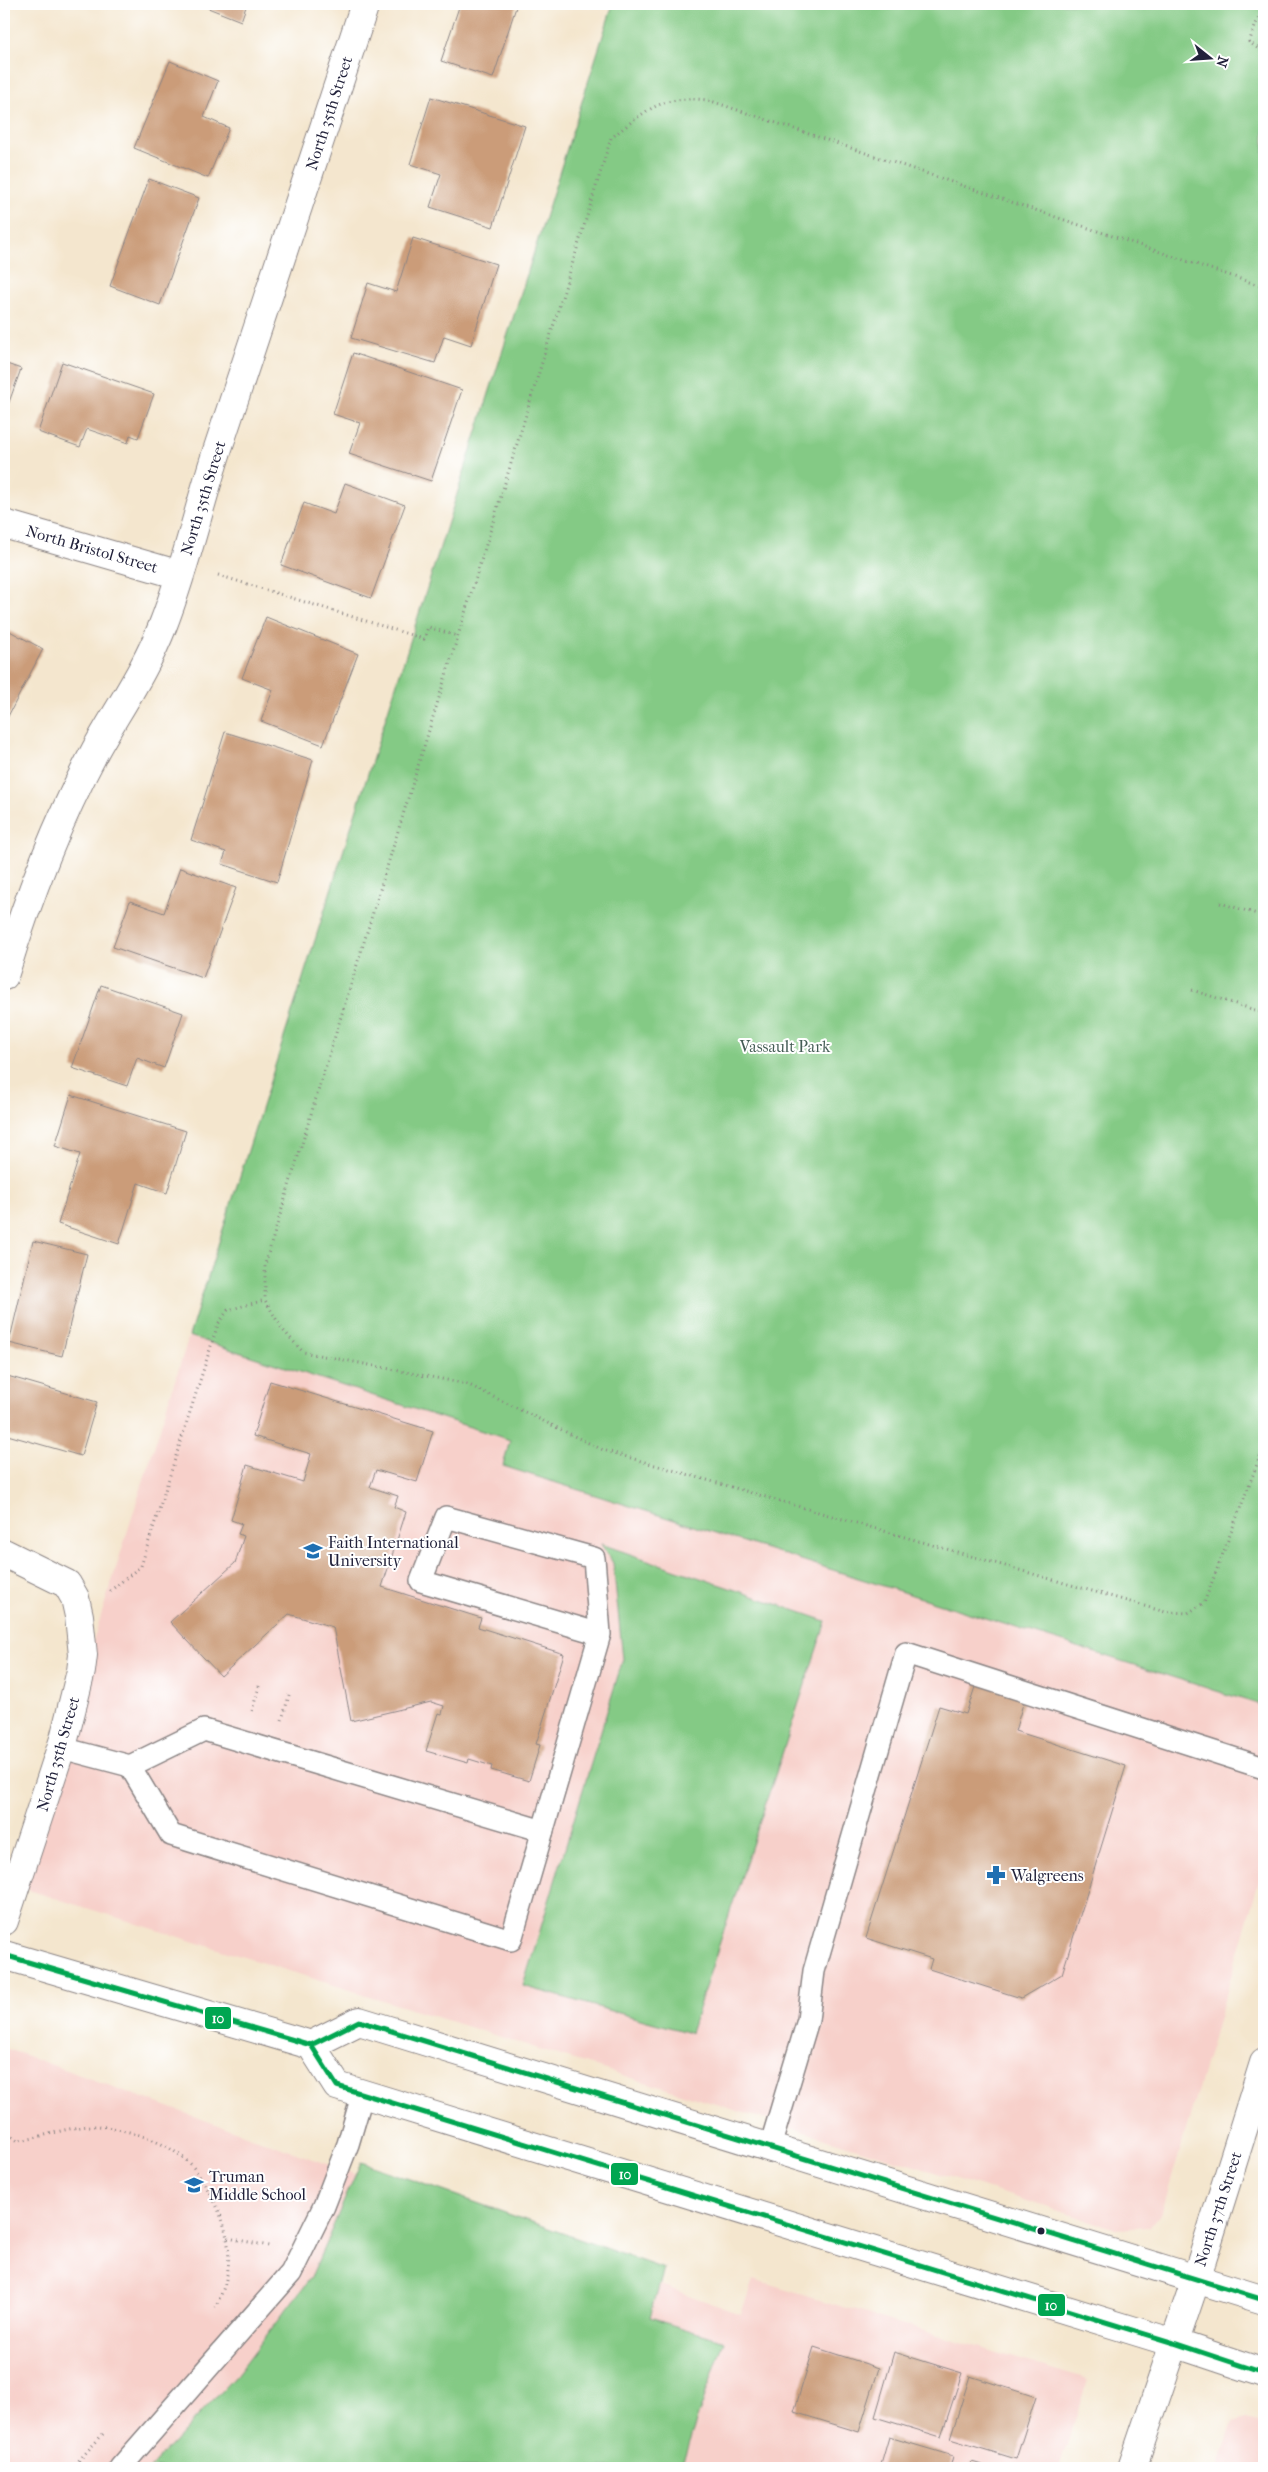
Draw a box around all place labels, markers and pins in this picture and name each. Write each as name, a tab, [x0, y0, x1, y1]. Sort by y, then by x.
place label: Faith International University	[328, 1533, 459, 1570]
school or university icon: Faith International University	[302, 1540, 324, 1562]
pharmacy icon: Walgreens	[985, 1864, 1007, 1886]
place label: Walgreens	[1010, 1866, 1084, 1885]
place label: Truman Middle School	[209, 2167, 307, 2204]
school or university icon: Truman Middle School	[183, 2174, 205, 2196]
unlabelled marker	[1036, 2226, 1046, 2236]

